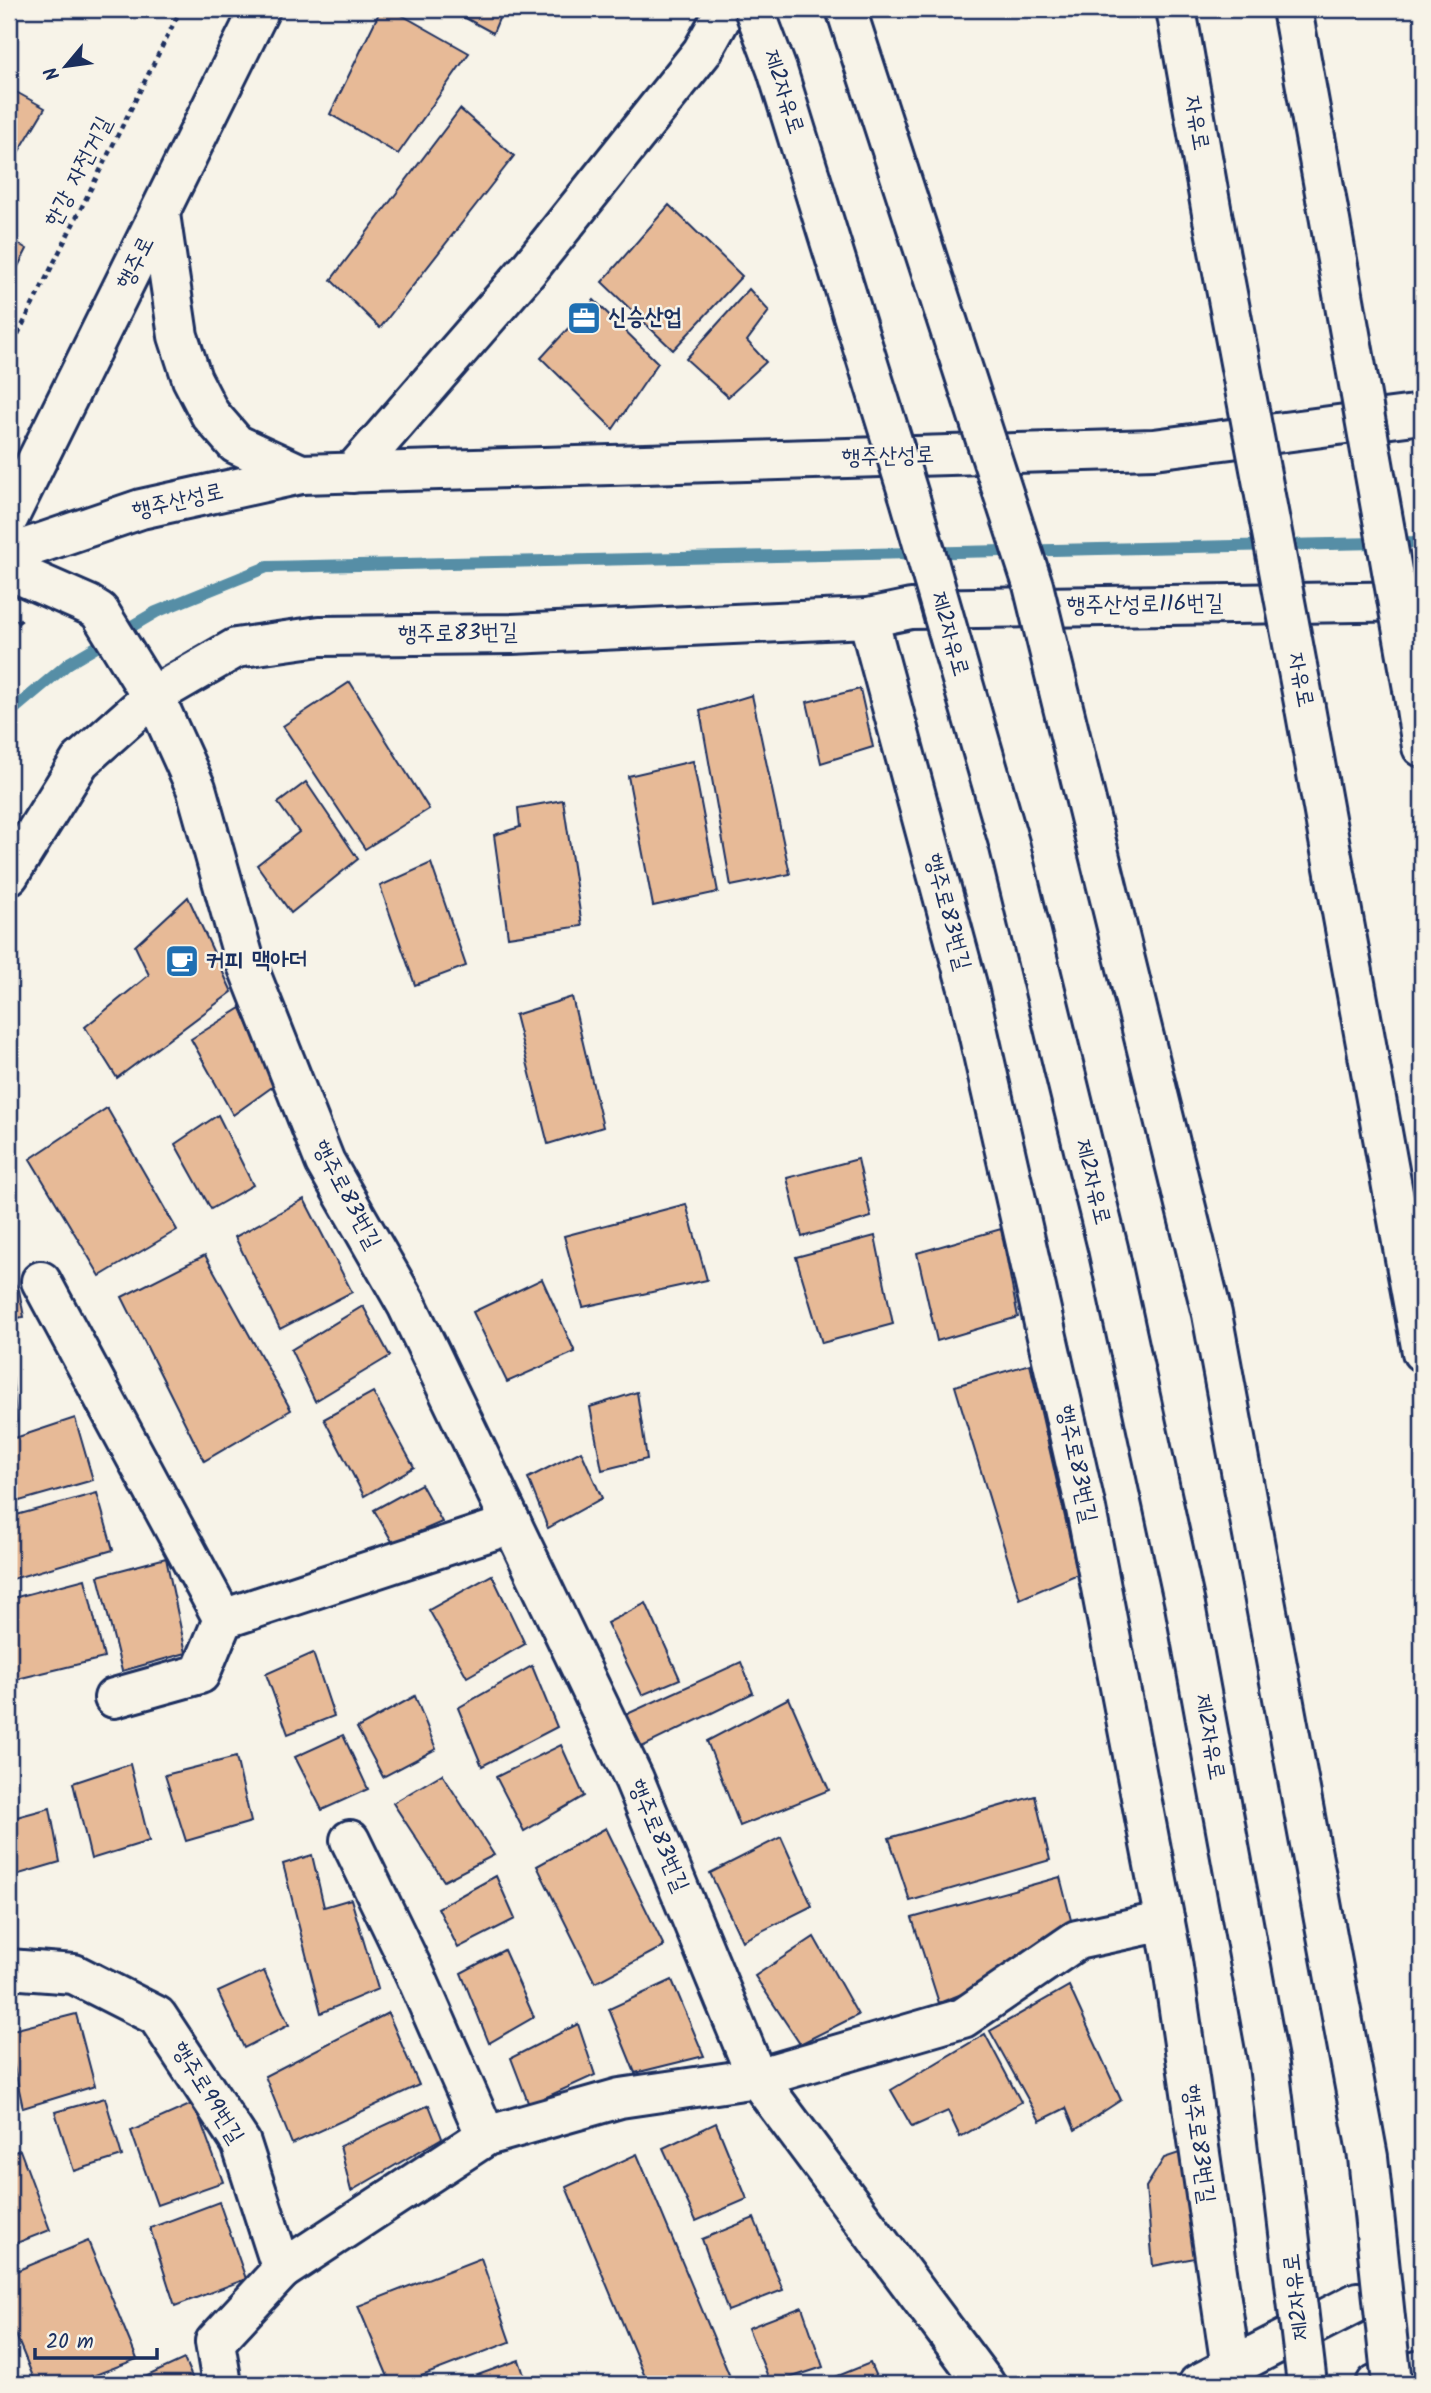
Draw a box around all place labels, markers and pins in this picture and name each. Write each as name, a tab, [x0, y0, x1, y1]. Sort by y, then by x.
office icon: 신승산업	[565, 299, 603, 337]
place label: 신승산업	[608, 300, 682, 336]
cafe icon: 커피 맥아더	[163, 942, 201, 980]
place label: 커피 맥아더	[206, 943, 307, 979]

